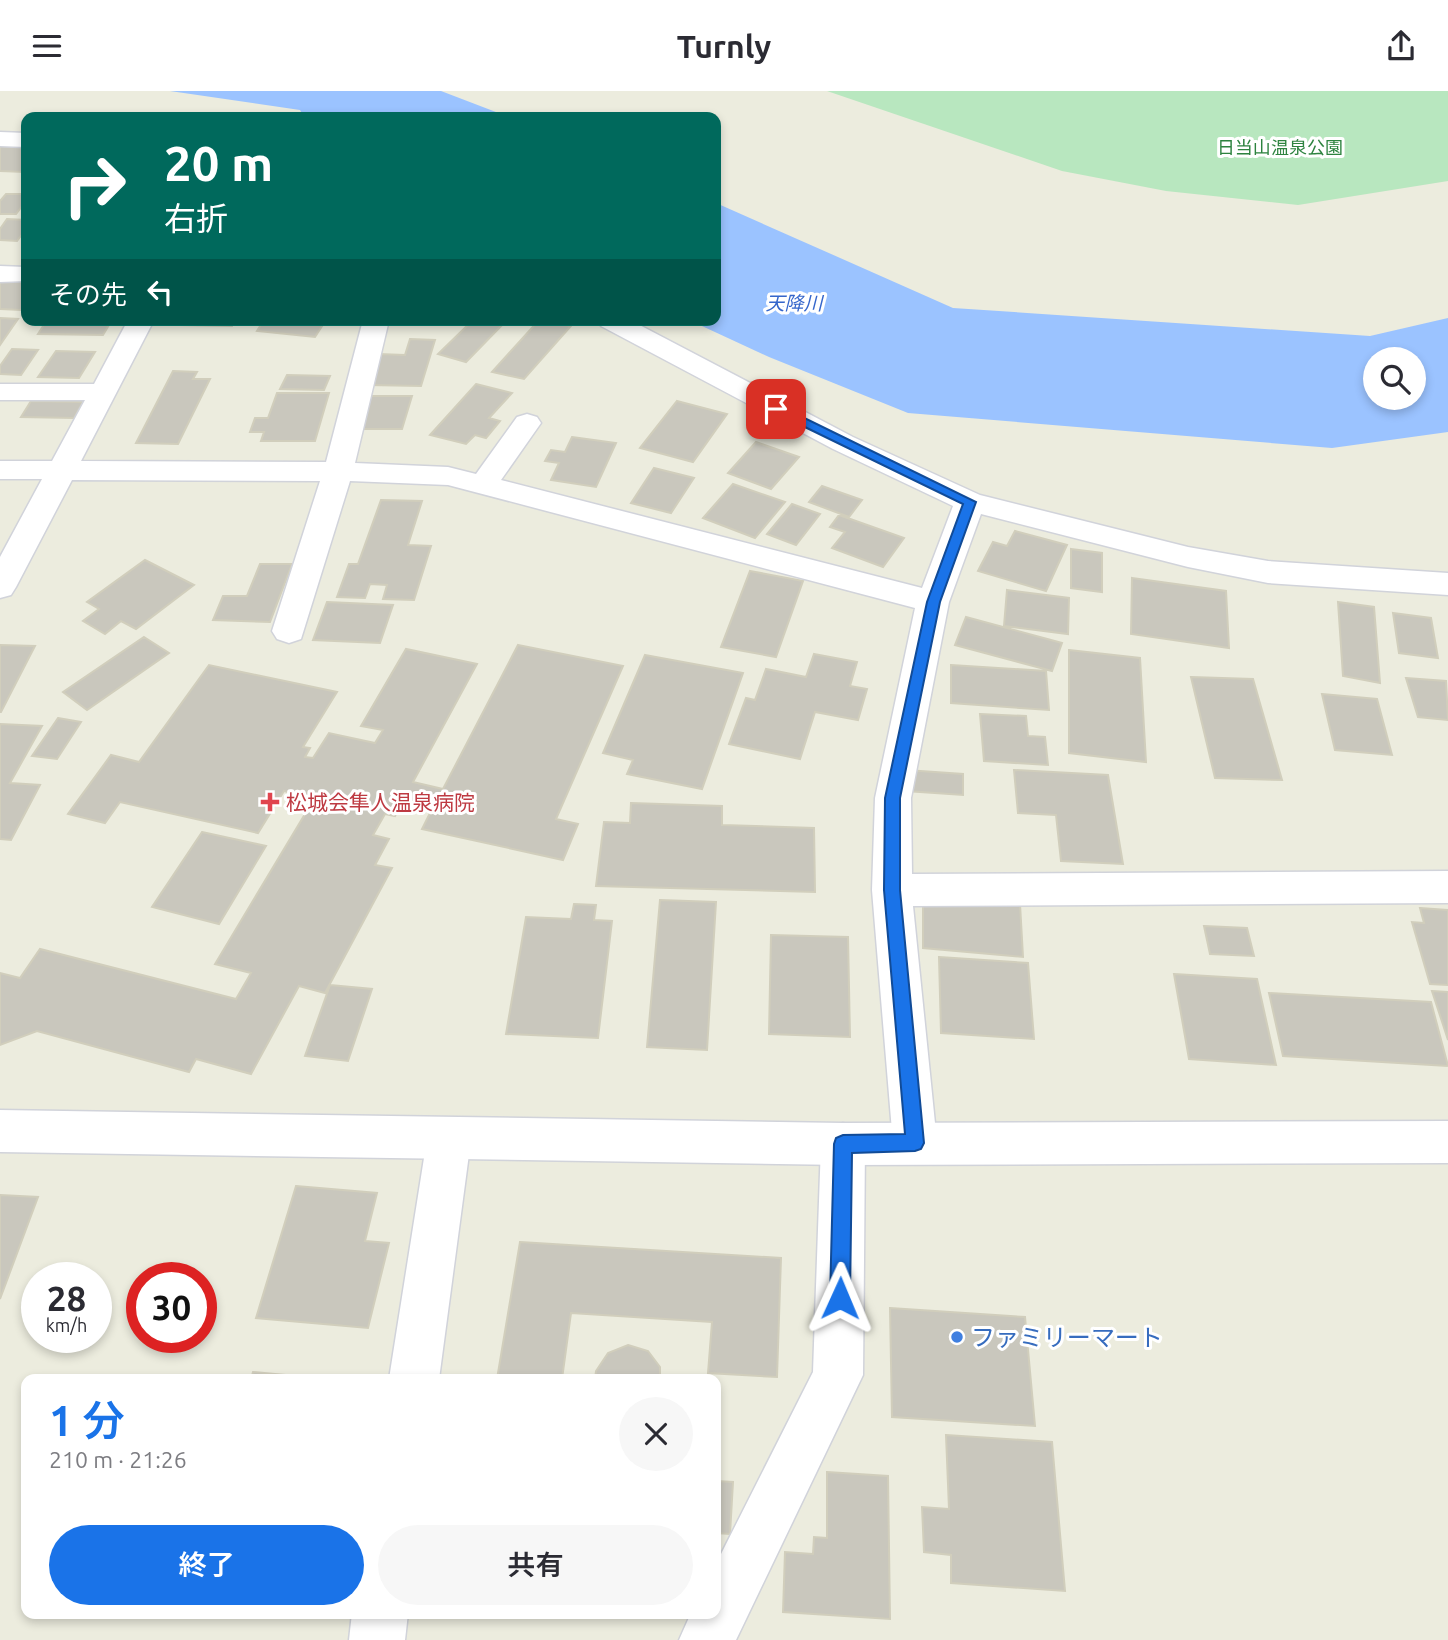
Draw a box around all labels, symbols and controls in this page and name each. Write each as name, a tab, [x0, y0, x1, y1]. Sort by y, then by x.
icon: menu	[28, 27, 66, 65]
icon: share	[1382, 27, 1420, 65]
text: Turnly	[677, 28, 771, 64]
text: 20 m	[164, 135, 273, 190]
park label: 日当山温泉公園	[1217, 137, 1343, 157]
icon: right	[49, 140, 140, 231]
text: 右折	[164, 200, 228, 236]
icon: left	[141, 273, 179, 311]
text: その先	[49, 280, 127, 309]
water label: 天降川	[765, 292, 824, 314]
map controls	[1363, 347, 1426, 410]
button: search	[1363, 347, 1426, 410]
pin	[746, 379, 806, 439]
icon: arrive	[757, 390, 795, 428]
place label: 松城会隼人温泉病院	[286, 790, 475, 814]
marker: 松城会隼人温泉病院	[260, 792, 280, 812]
position arrow	[803, 1261, 877, 1335]
speed limit sign: 30	[126, 1262, 217, 1353]
text: 28	[47, 1278, 86, 1318]
text: km/h	[46, 1315, 87, 1335]
place label: ファミリーマート	[971, 1324, 1163, 1351]
marker: ファミリーマート	[949, 1329, 965, 1345]
text: 1 分	[49, 1397, 125, 1444]
button: close	[619, 1397, 693, 1471]
text: 210 m · 21:26	[49, 1447, 187, 1472]
button: 終了	[49, 1525, 364, 1605]
button: 共有	[378, 1525, 693, 1605]

